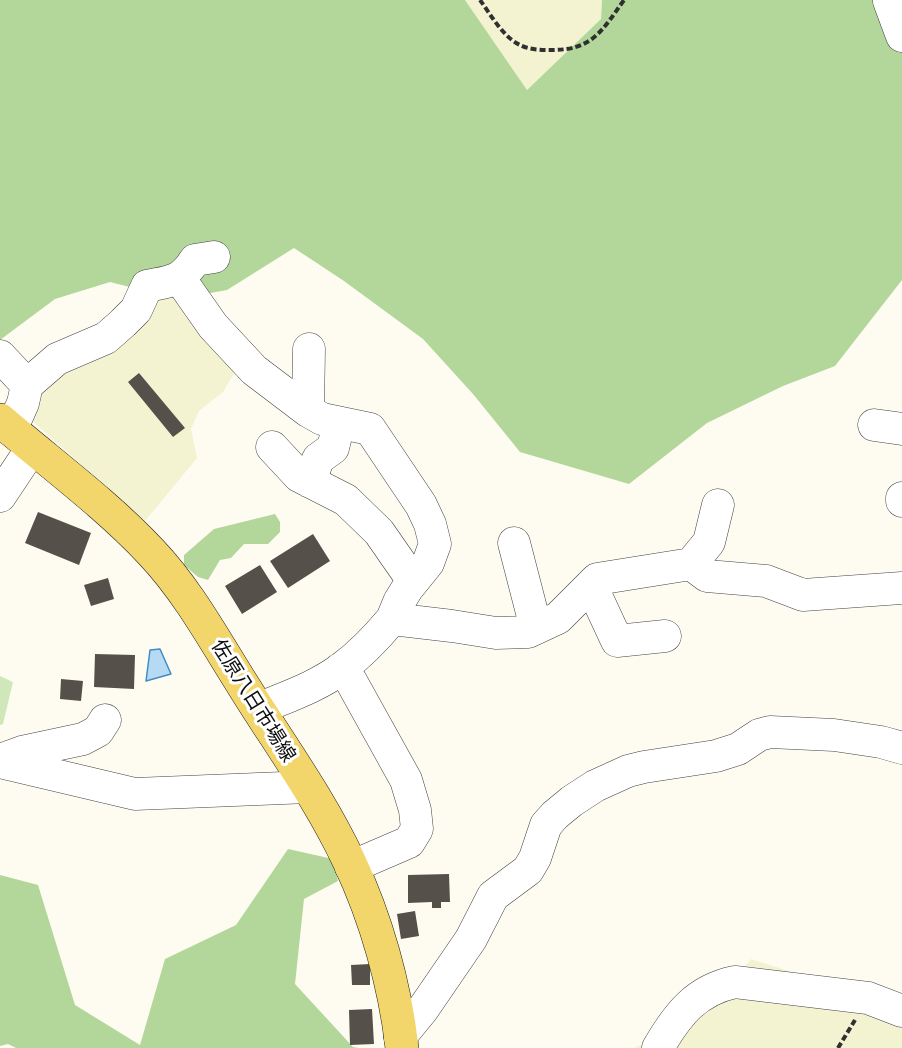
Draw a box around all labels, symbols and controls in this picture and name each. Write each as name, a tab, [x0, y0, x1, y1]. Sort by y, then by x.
street label: 佐原八日市場線	[206, 635, 300, 767]

